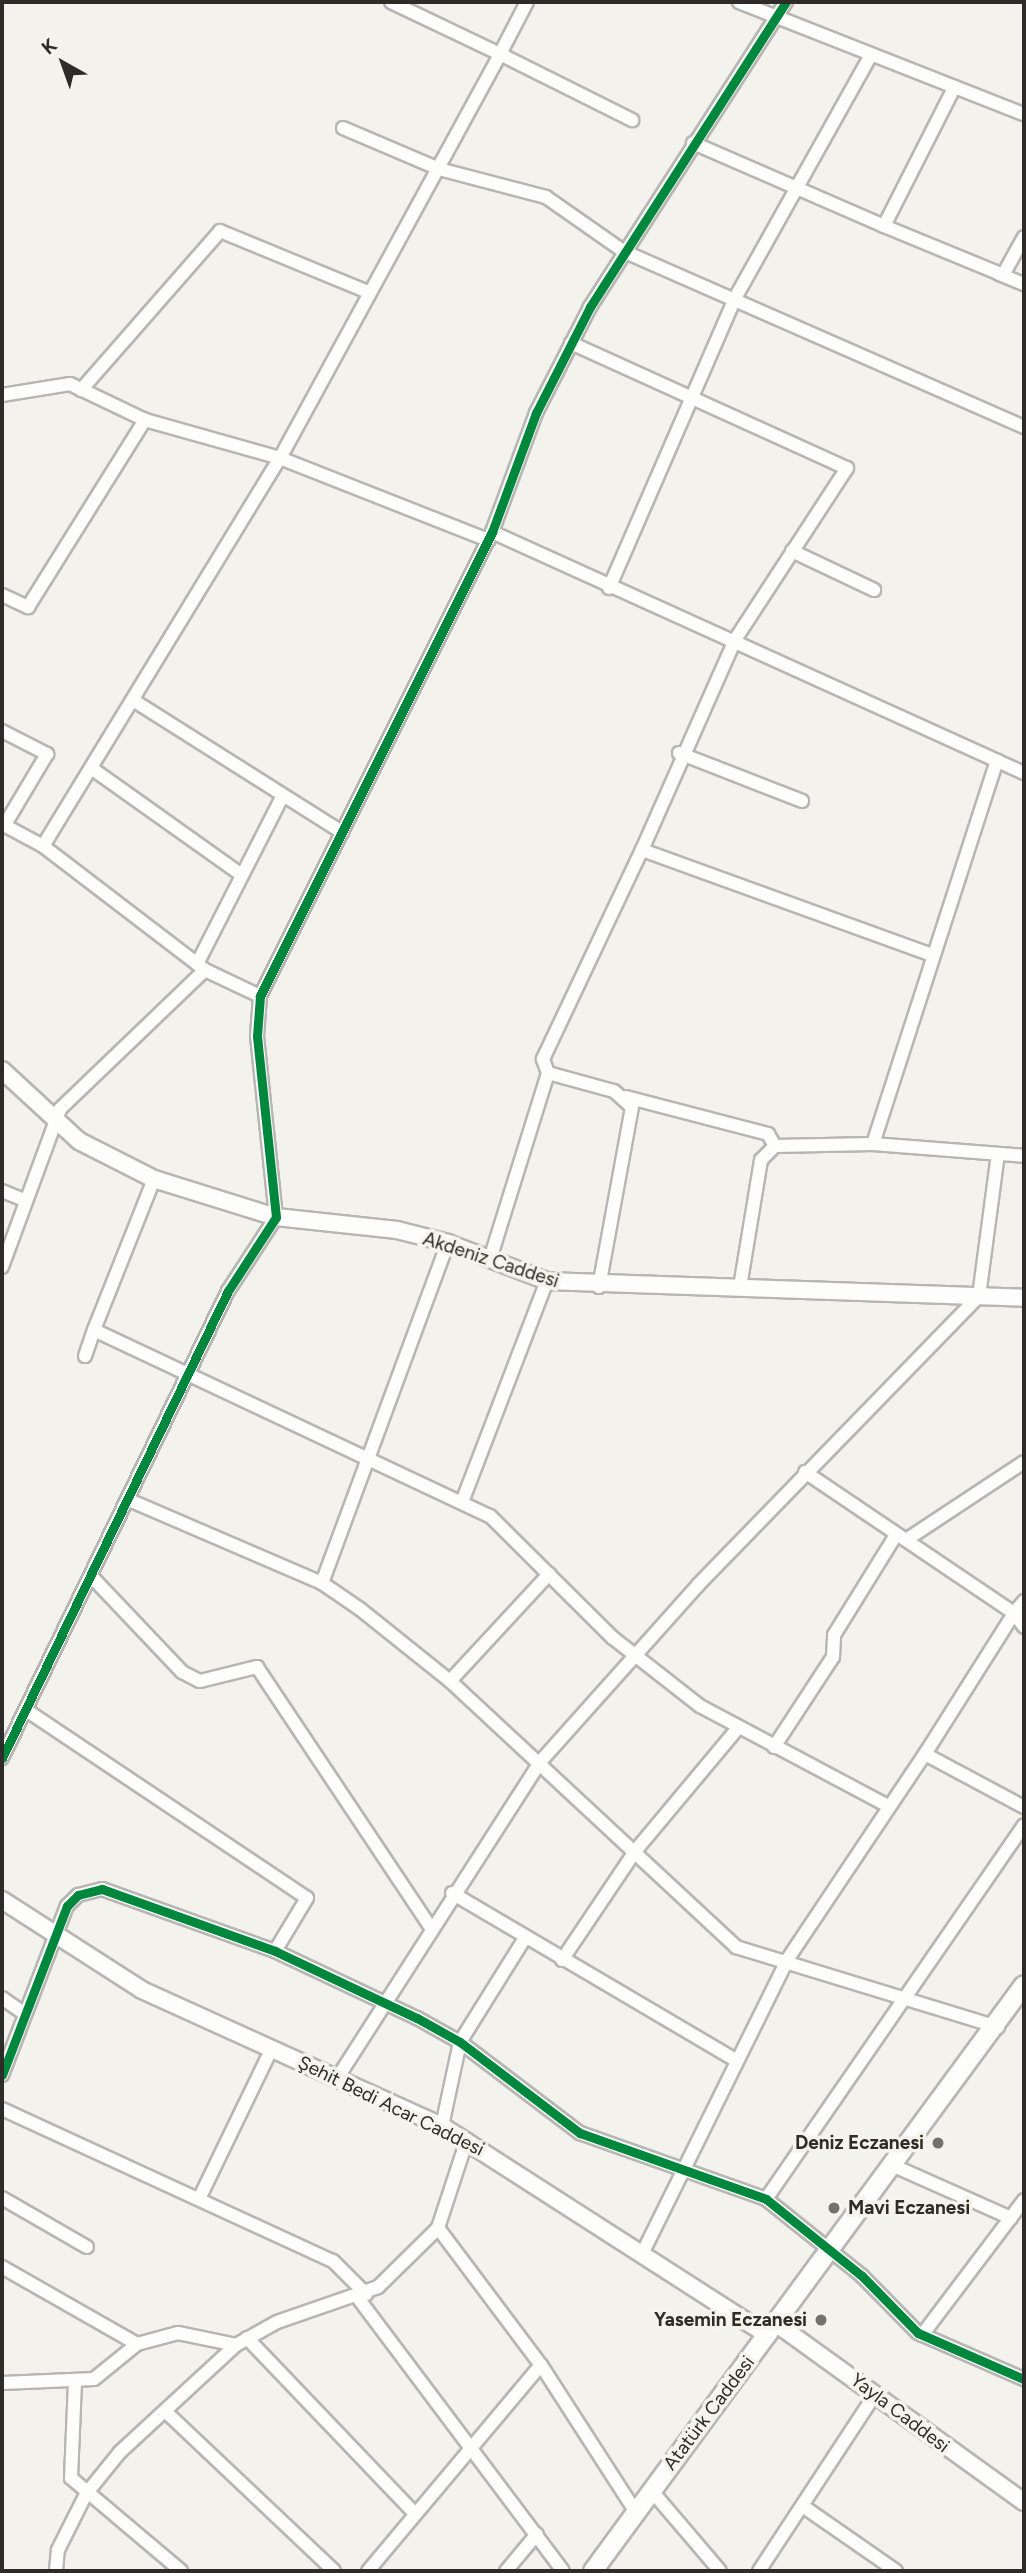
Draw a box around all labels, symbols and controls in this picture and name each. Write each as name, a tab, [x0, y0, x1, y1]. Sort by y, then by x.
north arrow	[28, 28, 98, 98]
text: K	[37, 34, 61, 59]
street label: Akdeniz Caddesi	[420, 1227, 562, 1293]
street label: Şehit Bedi Acar Caddesi	[294, 2051, 488, 2161]
place label: Deniz Eczanesi	[795, 2132, 924, 2154]
marker: Deniz Eczanesi	[930, 2135, 946, 2151]
place label: Mavi Eczanesi	[848, 2197, 970, 2219]
marker: Mavi Eczanesi	[826, 2200, 842, 2216]
place label: Yasemin Eczanesi	[654, 2309, 807, 2331]
marker: Yasemin Eczanesi	[813, 2312, 829, 2328]
street label: Atatürk Caddesi	[659, 2351, 759, 2475]
street label: Yayla Caddesi	[846, 2368, 954, 2458]

